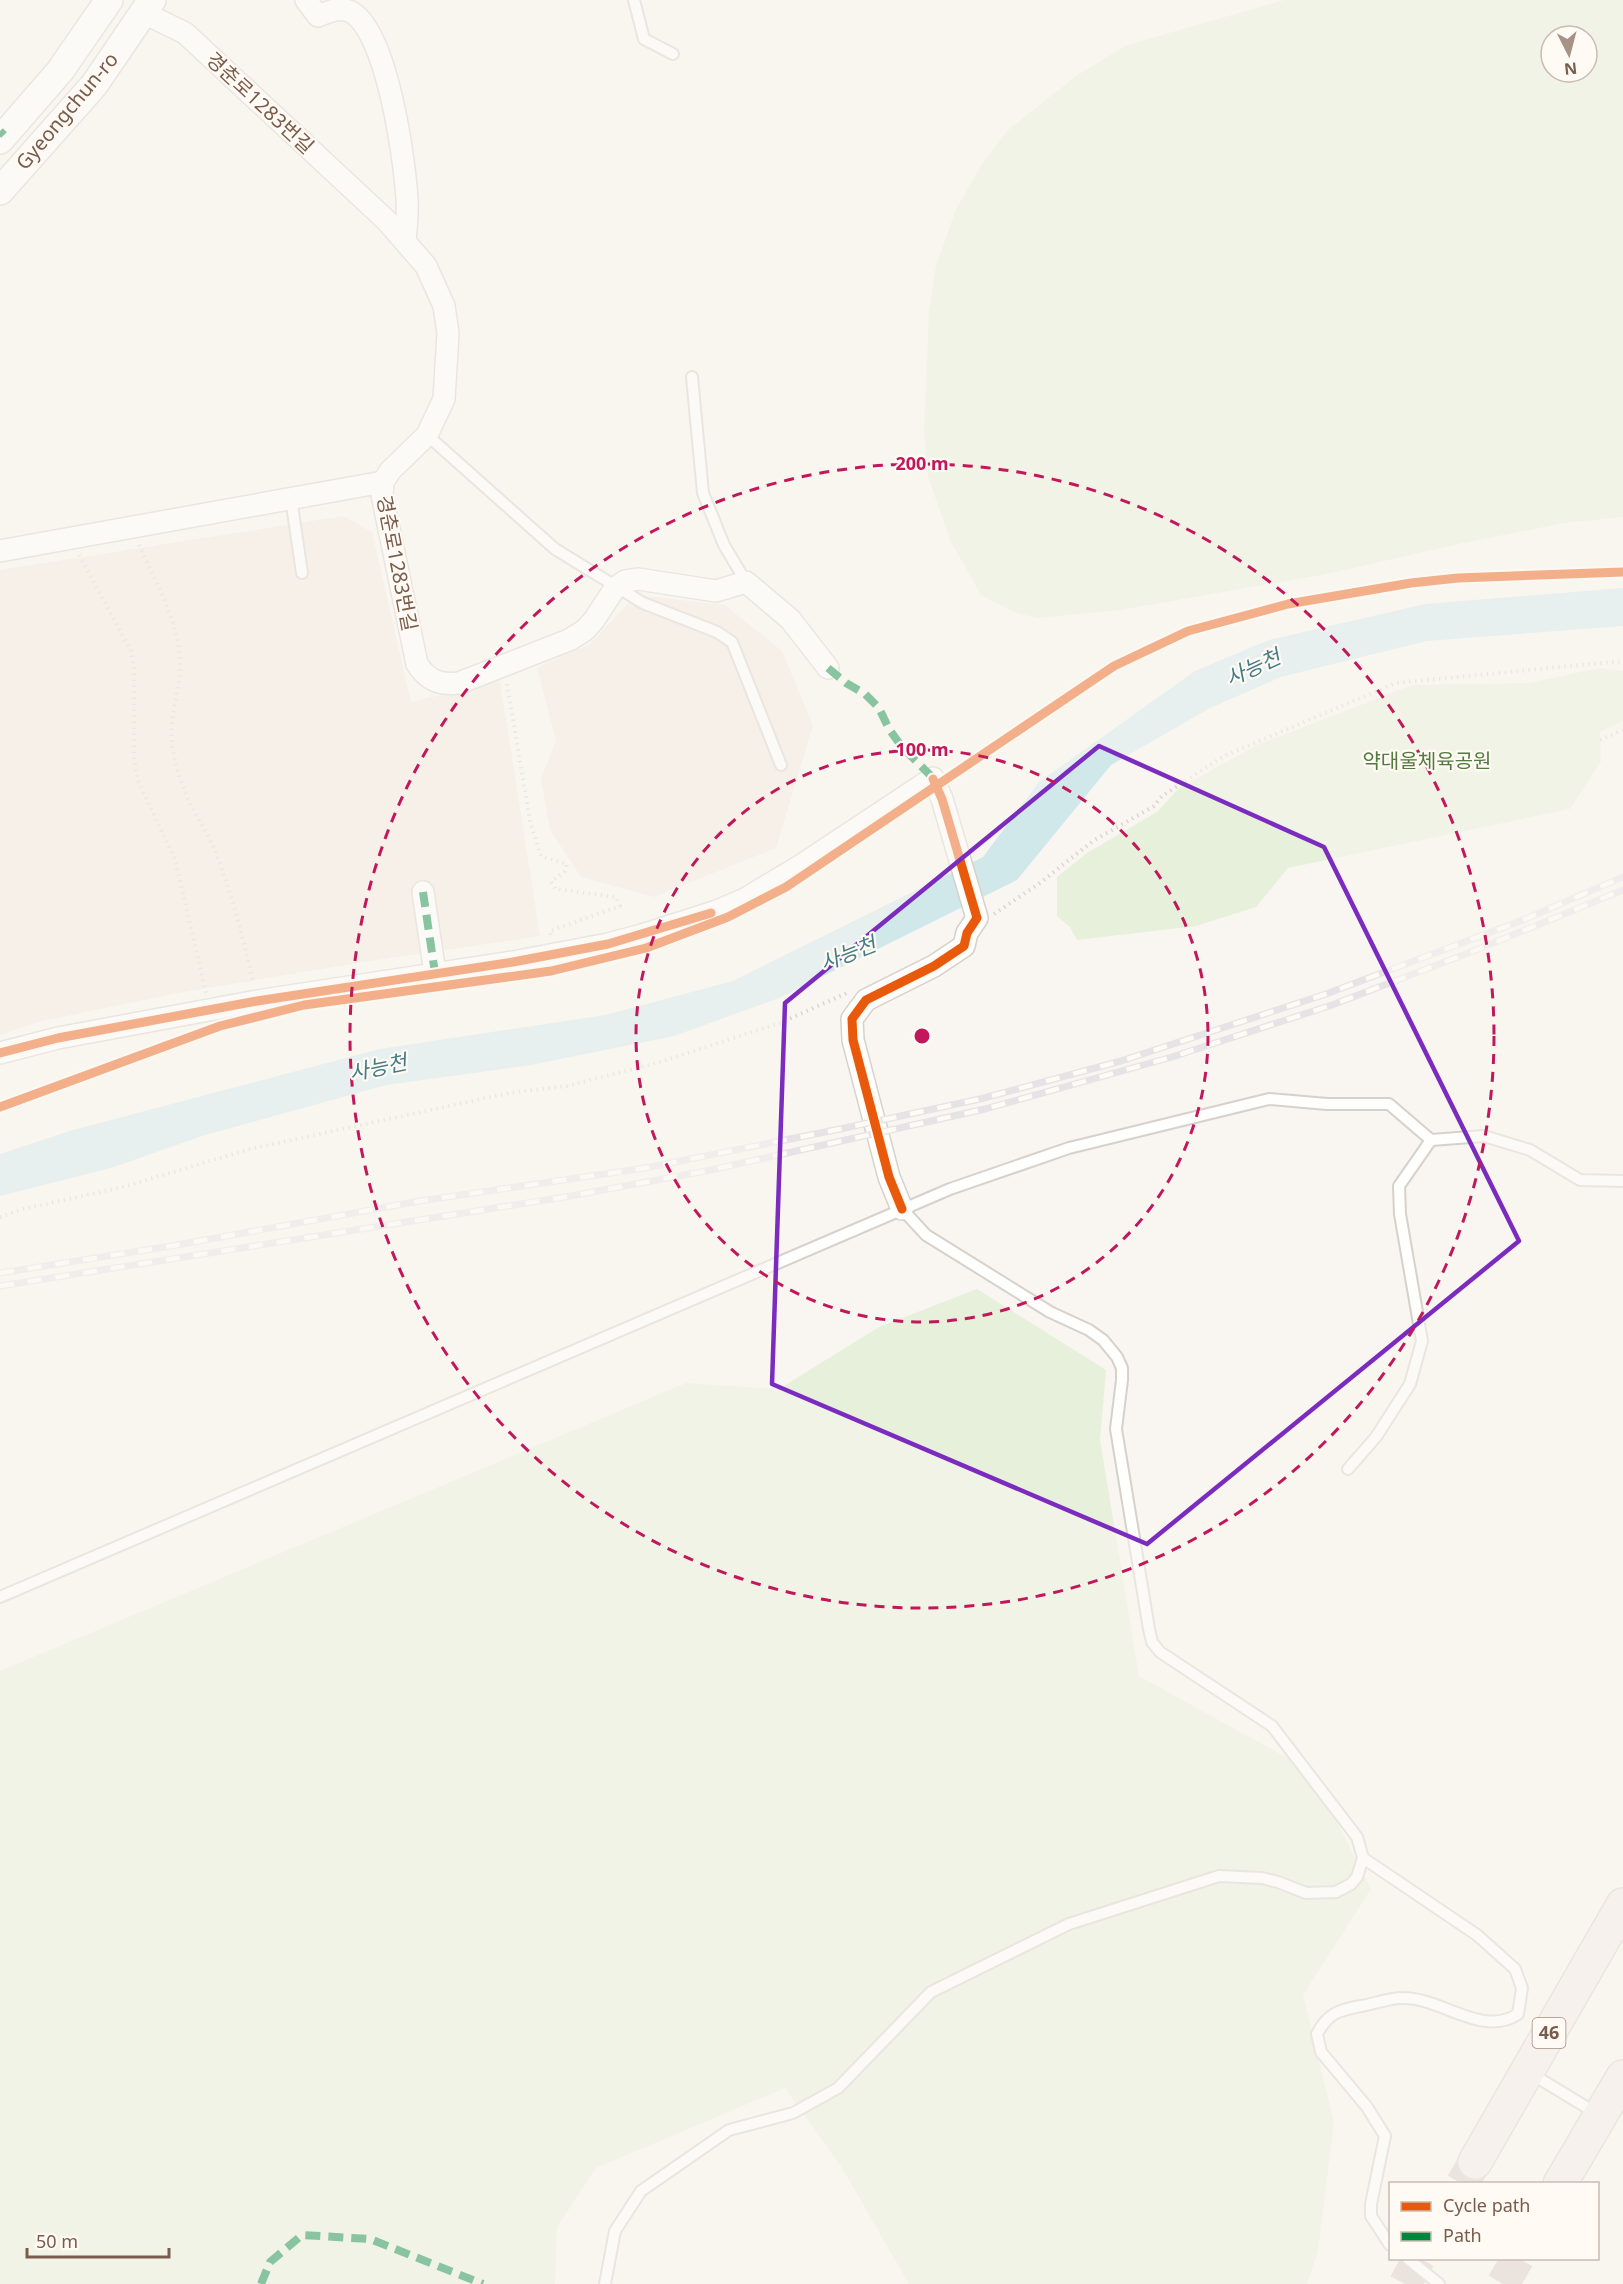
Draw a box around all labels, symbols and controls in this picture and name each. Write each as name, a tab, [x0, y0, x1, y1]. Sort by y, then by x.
north arrow	[1539, 24, 1599, 84]
street label: Gyeongchun-ro	[9, 46, 124, 175]
street label: 경춘로1283번길	[201, 46, 320, 159]
text: N	[1563, 57, 1578, 81]
text: 200 m	[895, 451, 949, 475]
street label: 경춘로1283번길	[371, 493, 424, 633]
water label: 사능천	[1220, 641, 1287, 692]
text: 100 m	[895, 737, 949, 761]
park label: 약대울체육공원	[1363, 747, 1491, 774]
water label: 사능천	[816, 929, 882, 977]
centre of rings	[912, 1026, 932, 1046]
water label: 사능천	[347, 1047, 412, 1087]
road number: 46	[1532, 2018, 1566, 2048]
legend	[1389, 2182, 1599, 2260]
text: Cycle path	[1443, 2193, 1530, 2217]
scale bar	[27, 2221, 170, 2259]
text: Path	[1443, 2223, 1482, 2247]
text: 50 m	[36, 2229, 78, 2253]

